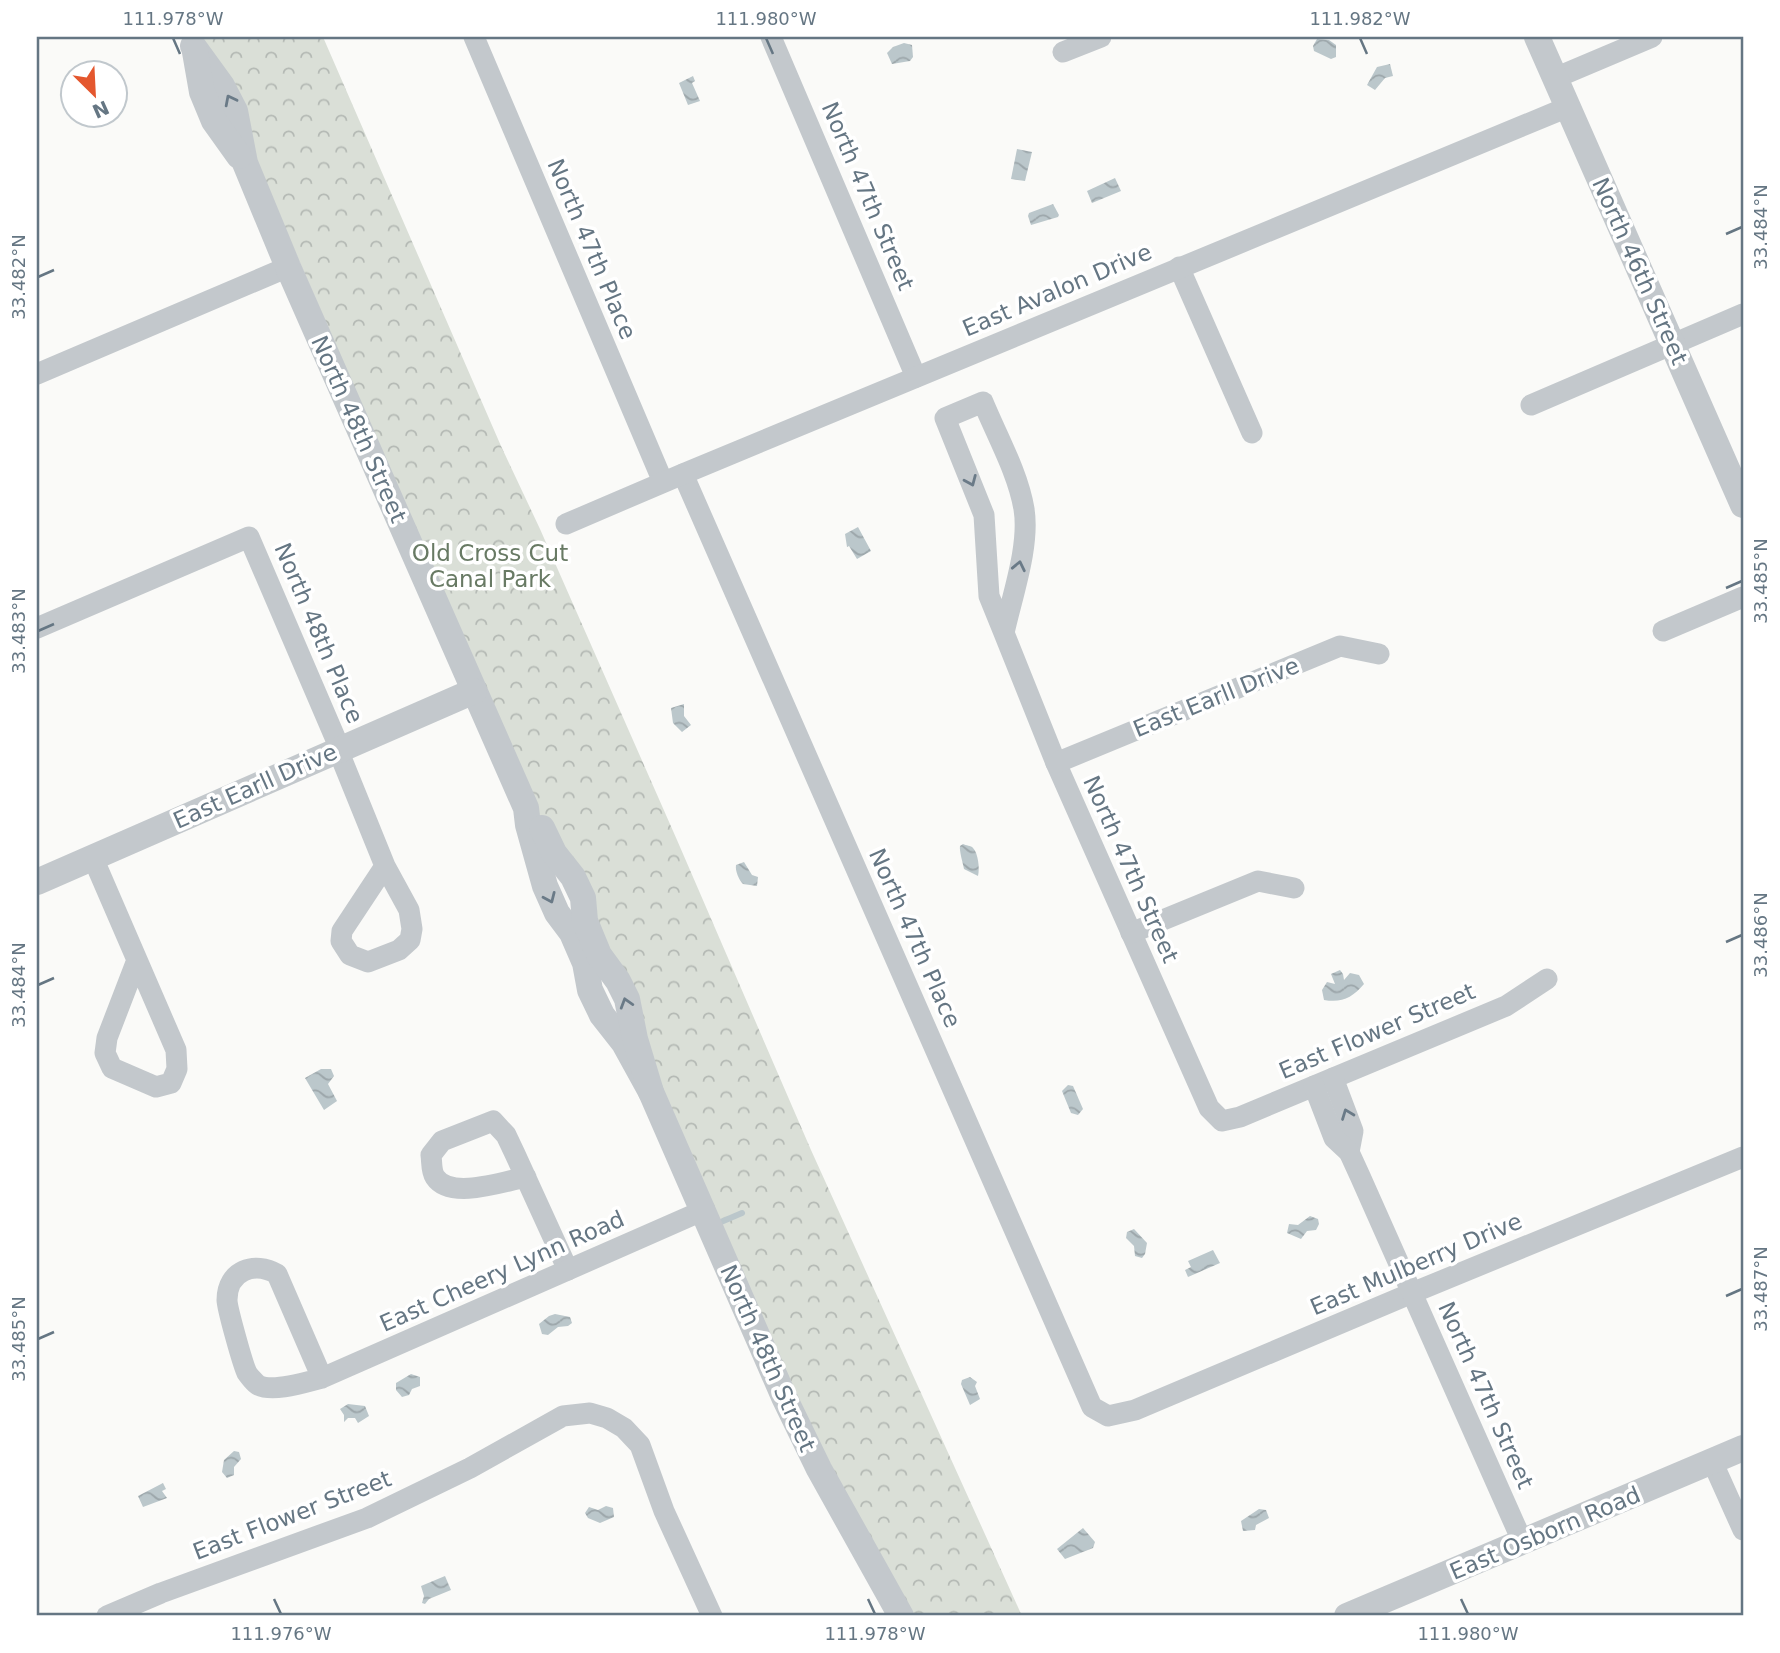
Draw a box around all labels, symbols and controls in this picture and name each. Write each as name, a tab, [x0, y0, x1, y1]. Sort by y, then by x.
text: 111.978°W	[122, 8, 224, 29]
text: 111.980°W	[715, 8, 817, 29]
text: 111.982°W	[1309, 8, 1411, 29]
north arrow	[60, 60, 130, 130]
one-way arrow	[224, 95, 238, 107]
text: N	[89, 96, 113, 123]
street label: North 47th Street	[817, 98, 919, 294]
street label: North 47th Place	[542, 155, 642, 343]
street label: North 46th Street	[1587, 174, 1693, 368]
text: 33.484°N	[1750, 184, 1771, 270]
text: 33.482°N	[8, 234, 29, 320]
street label: East Avalon Drive	[959, 238, 1155, 342]
street label: North 48th Street	[306, 332, 412, 526]
one-way arrow	[963, 474, 977, 486]
text: 33.485°N	[1750, 538, 1771, 624]
street label: North 48th Place	[269, 539, 369, 727]
park label: Old Cross Cut Canal Park	[412, 540, 568, 592]
one-way arrow	[1010, 560, 1025, 572]
text: 33.483°N	[8, 588, 29, 674]
street label: East Earll Drive	[1129, 652, 1303, 742]
street label: East Earll Drive	[169, 738, 341, 834]
street label: North 47th Street	[1078, 772, 1184, 966]
street label: North 47th Place	[864, 845, 966, 1031]
one-way arrow	[542, 890, 556, 903]
text: 33.486°N	[1750, 892, 1771, 978]
text: 33.484°N	[8, 942, 29, 1028]
street label: East Flower Street	[1275, 978, 1479, 1084]
one-way arrow	[620, 997, 635, 1009]
one-way arrow	[1341, 1109, 1355, 1121]
street label: East Cheery Lynn Road	[376, 1205, 628, 1337]
street label: East Mulberry Drive	[1306, 1208, 1526, 1320]
text: 33.487°N	[1750, 1246, 1771, 1332]
street label: North 48th Street	[715, 1261, 821, 1455]
text: 33.485°N	[8, 1296, 29, 1382]
street label: North 47th Street	[1433, 1298, 1539, 1492]
street label: East Flower Street	[189, 1465, 395, 1565]
street label: East Osborn Road	[1446, 1481, 1644, 1585]
text: 111.976°W	[230, 1623, 332, 1644]
text: 111.978°W	[824, 1623, 926, 1644]
text: 111.980°W	[1417, 1623, 1519, 1644]

